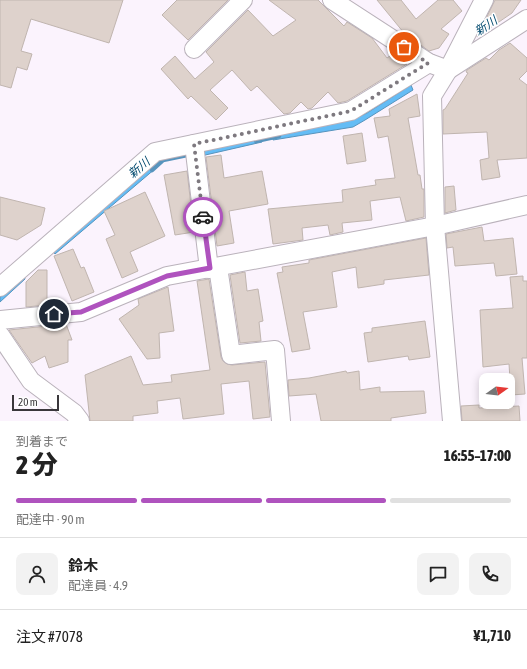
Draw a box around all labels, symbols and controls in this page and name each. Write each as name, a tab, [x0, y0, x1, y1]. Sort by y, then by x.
water label: 新川	[472, 12, 502, 39]
pin	[387, 30, 421, 64]
icon: bag	[393, 36, 415, 58]
water label: 新川	[125, 154, 154, 181]
courier	[183, 197, 223, 237]
icon: car	[192, 206, 214, 228]
pin	[37, 297, 71, 331]
icon: home	[43, 303, 65, 325]
north arrow	[479, 373, 515, 409]
map controls	[479, 373, 515, 409]
scale bar	[12, 393, 59, 412]
text: 20 m	[18, 396, 38, 408]
text: 到着まで	[16, 434, 68, 449]
text: 16:55–17:00	[444, 447, 511, 464]
text: 2 分	[16, 450, 58, 480]
text: 配達中 · 90 m	[16, 512, 85, 527]
button: person	[16, 553, 58, 595]
button: chat	[417, 553, 459, 595]
button: phone	[469, 553, 511, 595]
text: 鈴木	[68, 557, 98, 574]
text: 配達員 · 4.9	[68, 578, 128, 593]
text: ¥1,710	[473, 627, 511, 644]
text: 注文 #7078	[16, 628, 83, 645]

